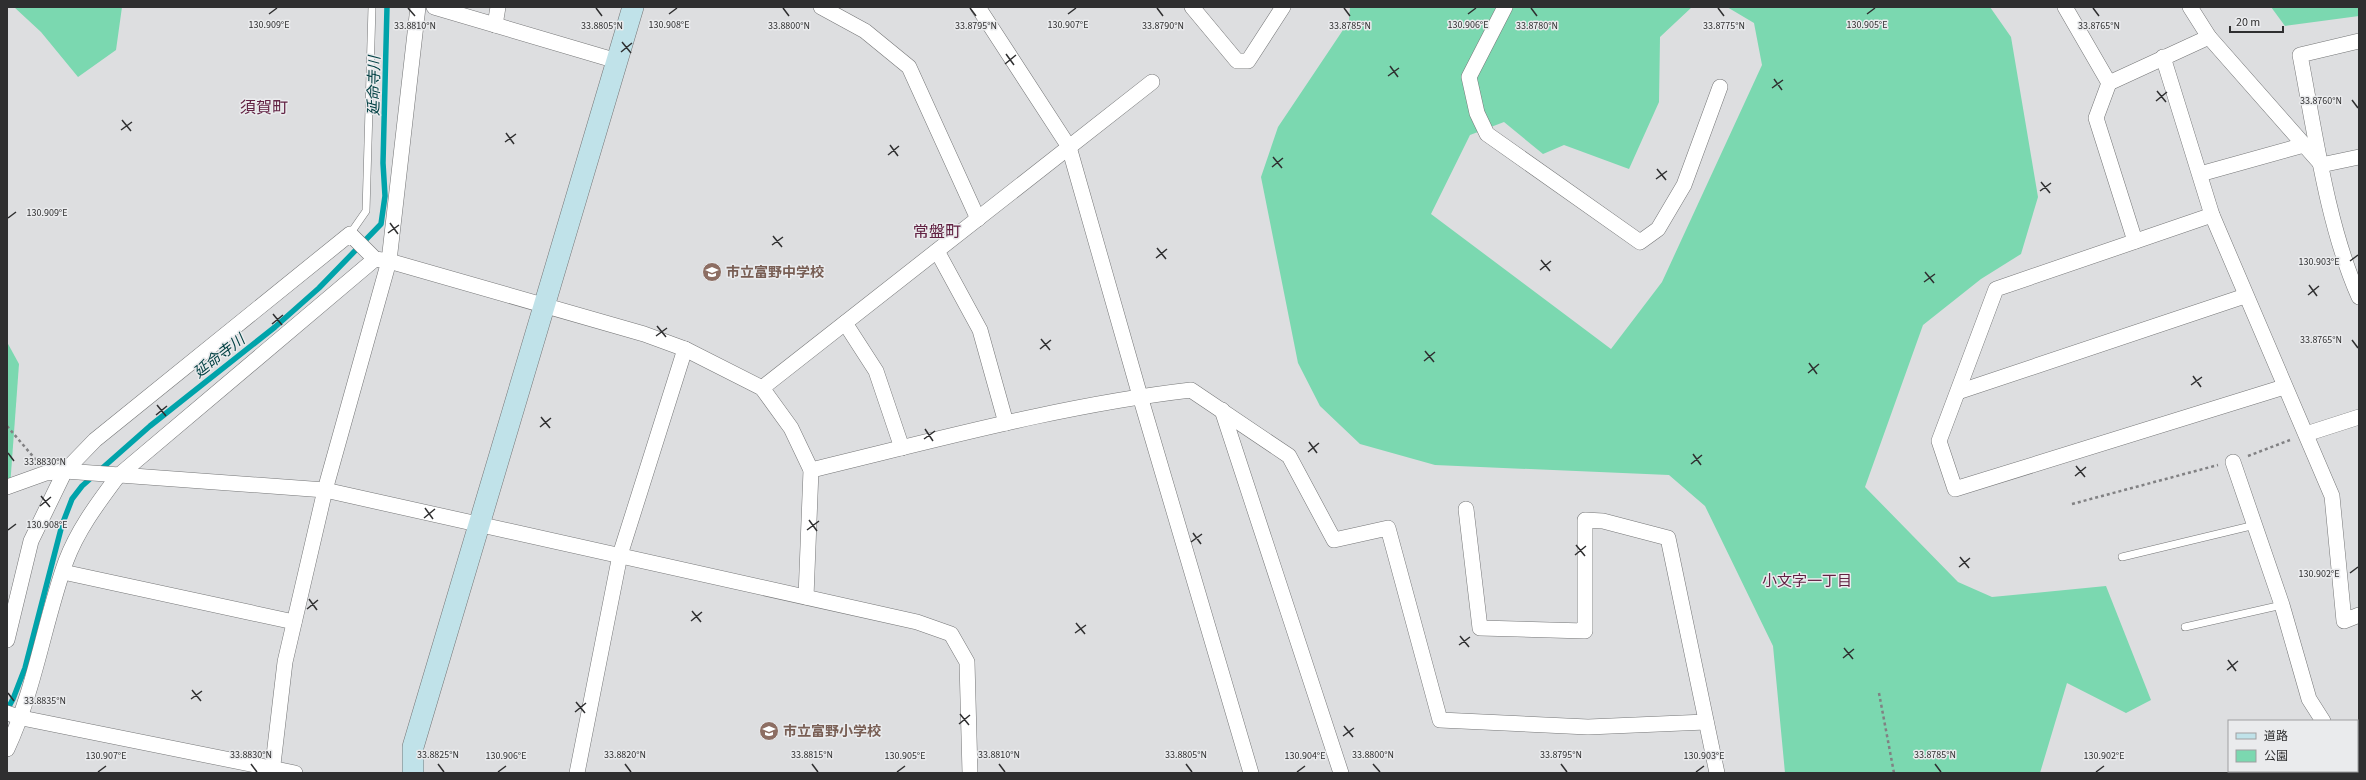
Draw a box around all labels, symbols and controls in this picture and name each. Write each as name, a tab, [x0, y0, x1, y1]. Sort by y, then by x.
scale bar	[2230, 8, 2283, 34]
text: 20 m	[2236, 14, 2260, 31]
text: 130.909°E	[249, 18, 289, 32]
text: 130.908°E	[649, 18, 689, 32]
text: 130.907°E	[1048, 18, 1088, 32]
text: 130.906°E	[1448, 18, 1488, 32]
text: 130.905°E	[1847, 18, 1887, 32]
text: 33.8810°N	[394, 19, 436, 33]
text: 33.8805°N	[581, 19, 623, 33]
text: 33.8800°N	[768, 19, 810, 33]
text: 33.8795°N	[955, 19, 997, 33]
text: 33.8790°N	[1142, 19, 1184, 33]
text: 33.8785°N	[1329, 19, 1371, 33]
text: 33.8780°N	[1516, 19, 1558, 33]
text: 33.8775°N	[1703, 19, 1745, 33]
text: 33.8765°N	[2078, 19, 2120, 33]
water label: 延命寺川	[363, 54, 386, 116]
text: 33.8760°N	[2300, 94, 2342, 108]
district label: 須賀町	[240, 97, 288, 119]
text: 130.909°E	[27, 206, 67, 220]
district label: 常盤町	[913, 221, 961, 243]
text: 130.903°E	[2299, 255, 2339, 269]
school or university icon: 市立富野中学校	[701, 261, 723, 283]
place label: 市立富野中学校	[726, 263, 824, 283]
water label: 延命寺川	[189, 328, 251, 383]
text: 33.8765°N	[2300, 333, 2342, 347]
text: 33.8830°N	[24, 455, 66, 469]
text: 130.908°E	[27, 518, 67, 532]
text: 130.902°E	[2299, 567, 2339, 581]
district label: 小文字一丁目	[1762, 571, 1852, 592]
text: 33.8835°N	[24, 694, 66, 708]
school or university icon: 市立富野小学校	[758, 720, 780, 742]
legend	[2228, 720, 2358, 772]
place label: 市立富野小学校	[783, 722, 881, 742]
text: 道路	[2264, 728, 2288, 745]
text: 33.8830°N	[230, 748, 272, 762]
text: 33.8825°N	[417, 748, 459, 762]
text: 33.8820°N	[604, 748, 646, 762]
text: 33.8815°N	[791, 748, 833, 762]
text: 33.8810°N	[978, 748, 1020, 762]
text: 33.8805°N	[1165, 748, 1207, 762]
text: 33.8800°N	[1352, 748, 1394, 762]
text: 33.8795°N	[1540, 748, 1582, 762]
text: 33.8785°N	[1914, 748, 1956, 762]
text: 公園	[2264, 748, 2288, 765]
text: 130.907°E	[86, 749, 126, 763]
text: 130.906°E	[486, 749, 526, 763]
text: 130.905°E	[885, 749, 925, 763]
text: 130.904°E	[1285, 749, 1325, 763]
text: 130.903°E	[1684, 749, 1724, 763]
text: 130.902°E	[2084, 749, 2124, 763]

